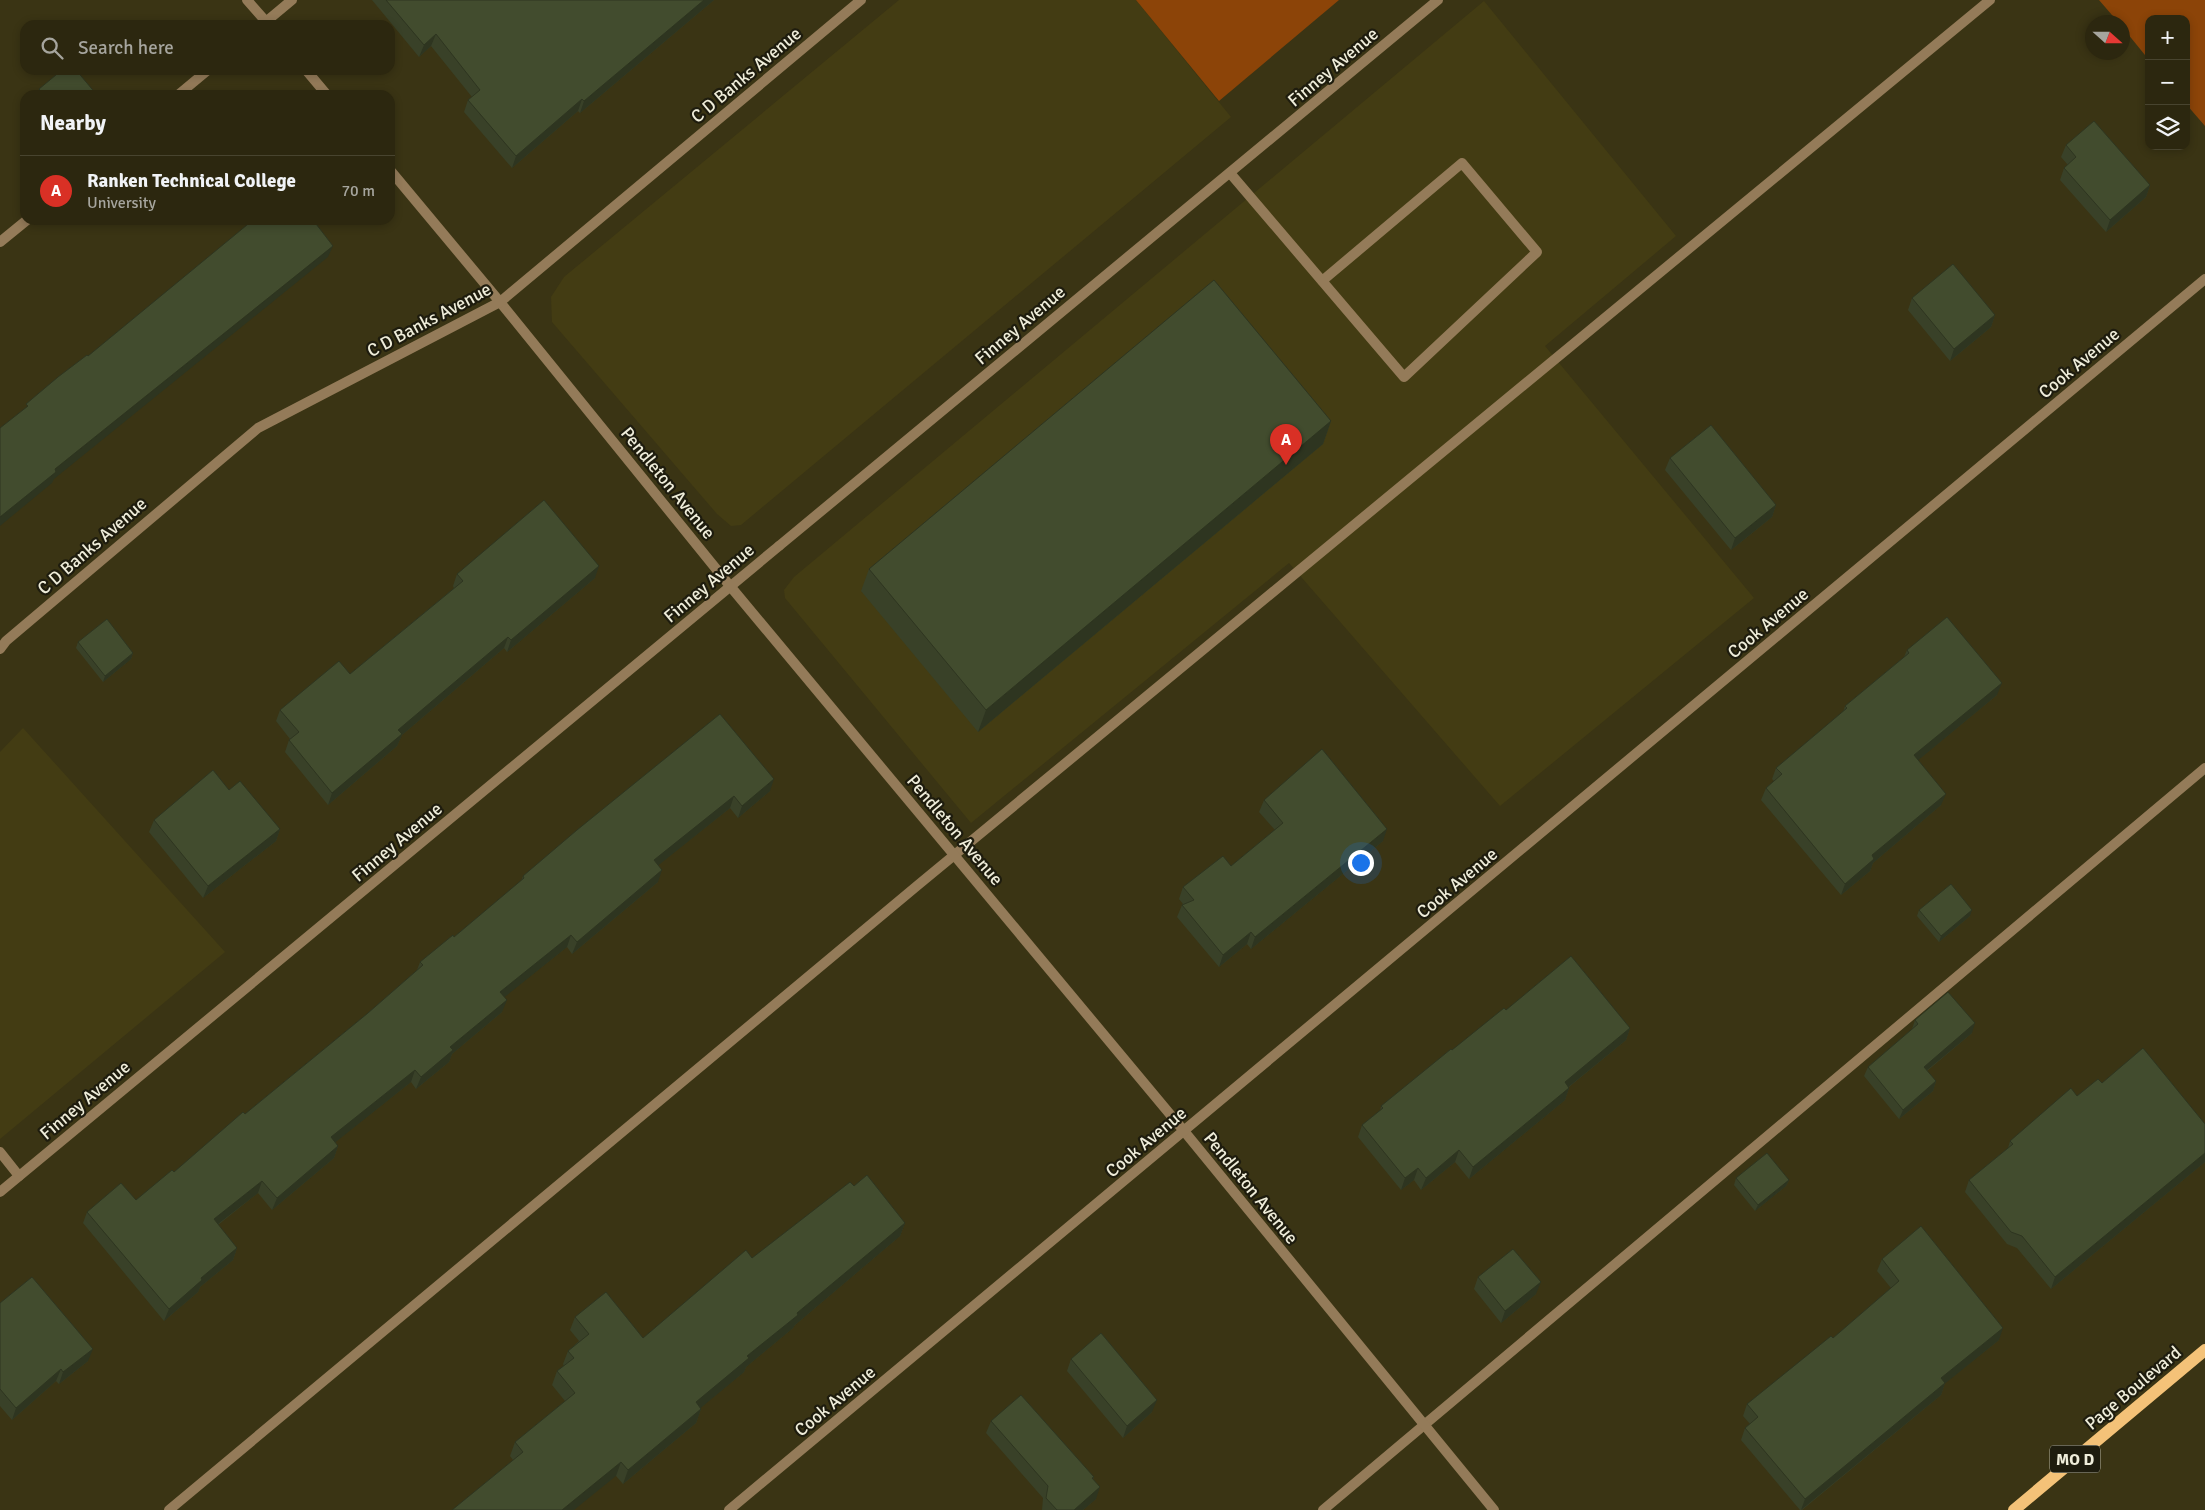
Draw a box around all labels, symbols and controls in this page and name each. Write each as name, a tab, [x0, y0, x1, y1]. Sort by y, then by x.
north arrow	[2085, 15, 2130, 60]
map controls	[2145, 15, 2190, 150]
button: +	[2145, 15, 2190, 60]
search box	[20, 20, 395, 75]
street label: C D Banks Avenue	[686, 22, 806, 128]
street label: Finney Avenue	[1283, 23, 1383, 111]
icon: search	[38, 34, 66, 62]
text: Search here	[78, 36, 174, 60]
button: −	[2145, 60, 2190, 105]
button: layers	[2145, 105, 2190, 150]
text: Nearby	[40, 110, 106, 136]
text: Ranken Technical College	[87, 169, 296, 193]
text: A	[51, 181, 61, 201]
text: 70 m	[341, 181, 375, 201]
text: University	[87, 193, 156, 213]
street label: C D Banks Avenue	[363, 278, 495, 362]
street label: Finney Avenue	[970, 281, 1070, 369]
street label: Cook Avenue	[2034, 323, 2124, 403]
street label: Pendleton Avenue	[616, 423, 720, 543]
pin: A	[1270, 424, 1302, 465]
street label: C D Banks Avenue	[33, 493, 151, 599]
street label: Finney Avenue	[659, 539, 759, 627]
street label: Cook Avenue	[1723, 583, 1813, 663]
street label: Pendleton Avenue	[902, 770, 1008, 890]
street label: Finney Avenue	[347, 798, 447, 886]
street label: Cook Avenue	[1412, 843, 1502, 923]
your location	[1348, 850, 1374, 876]
street label: Finney Avenue	[35, 1056, 135, 1144]
street label: Cook Avenue	[1101, 1102, 1191, 1182]
street label: Pendleton Avenue	[1199, 1128, 1303, 1248]
street label: Page Boulevard	[2080, 1341, 2186, 1435]
street label: Cook Avenue	[790, 1361, 880, 1441]
road number: MO D	[2050, 1446, 2100, 1472]

